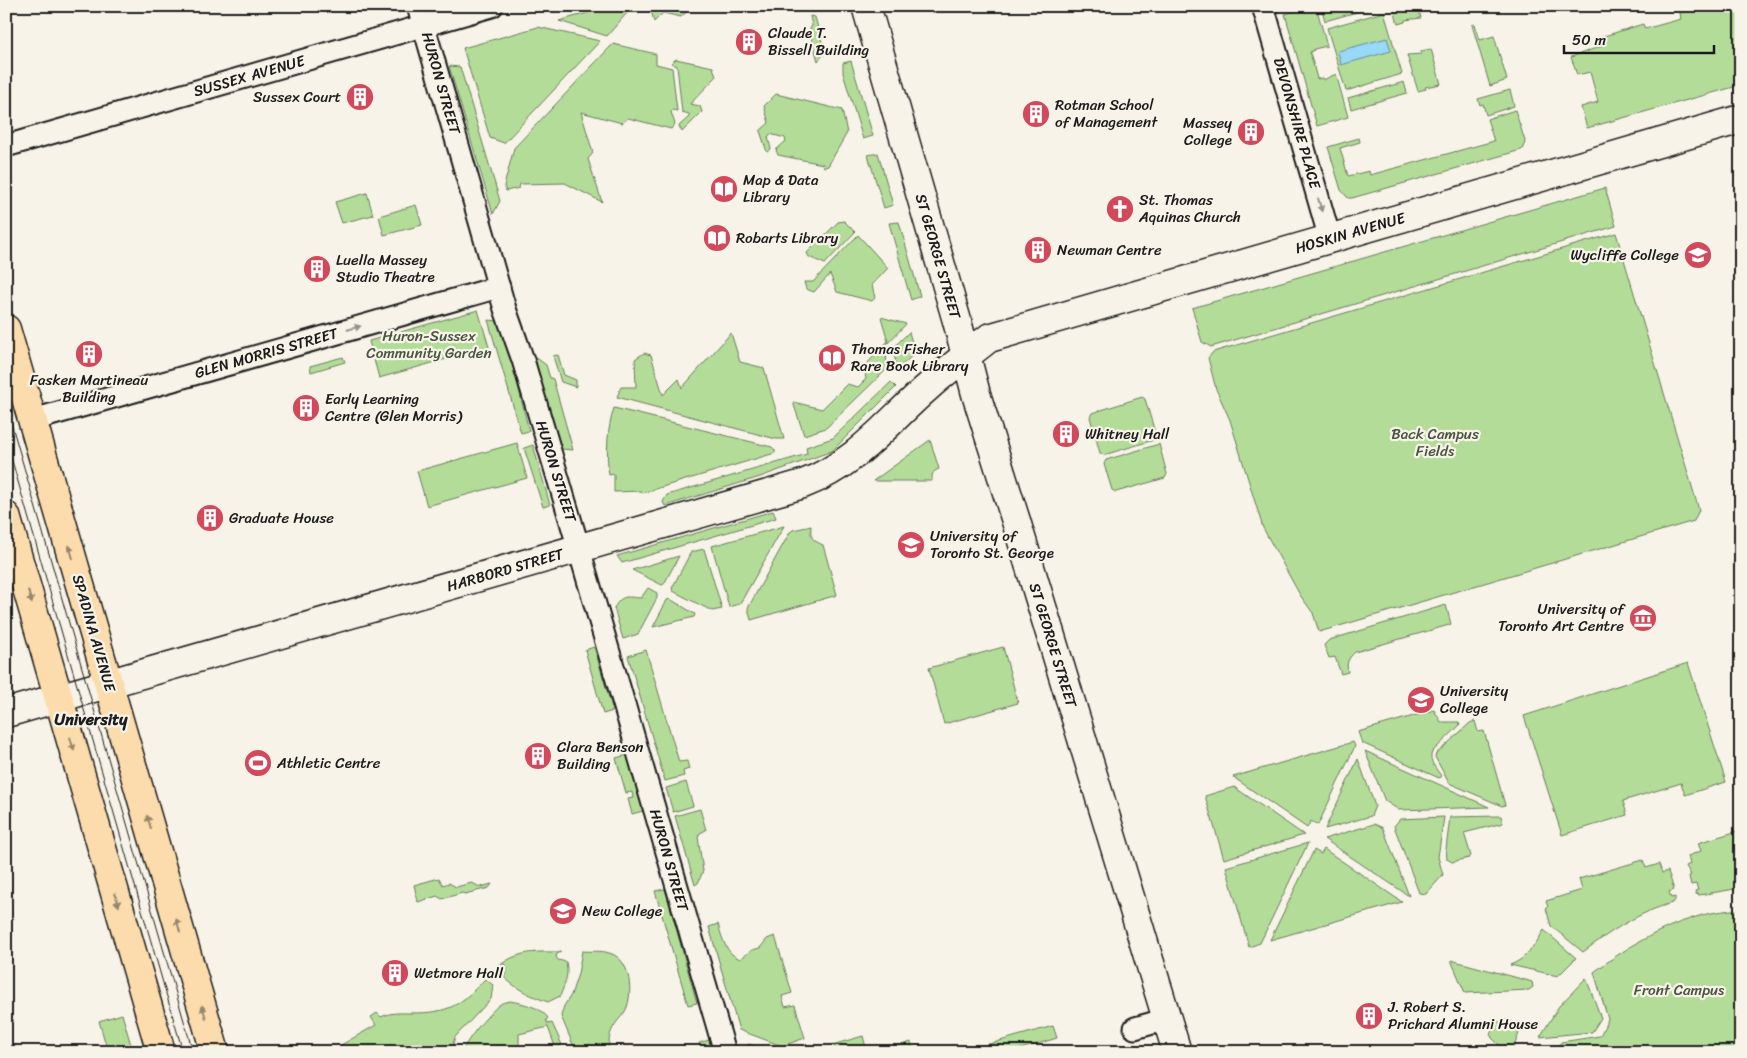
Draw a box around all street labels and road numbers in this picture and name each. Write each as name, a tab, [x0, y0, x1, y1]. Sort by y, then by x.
street label: HURON STREET	[414, 29, 468, 139]
street label: SUSSEX AVENUE	[190, 47, 309, 104]
street label: DEVONSHIRE PLACE	[1266, 54, 1329, 193]
street label: ST GEORGE STREET	[908, 190, 969, 323]
street label: HOSKIN AVENUE	[1292, 204, 1410, 261]
street label: GLEN MORRIS STREET	[191, 320, 342, 386]
street label: HURON STREET	[528, 417, 584, 527]
street label: HARBORD STREET	[444, 540, 568, 599]
street label: SPADINA AVENUE	[65, 571, 124, 696]
street label: ST GEORGE STREET	[1022, 580, 1085, 712]
street label: HURON STREET	[642, 806, 696, 916]

